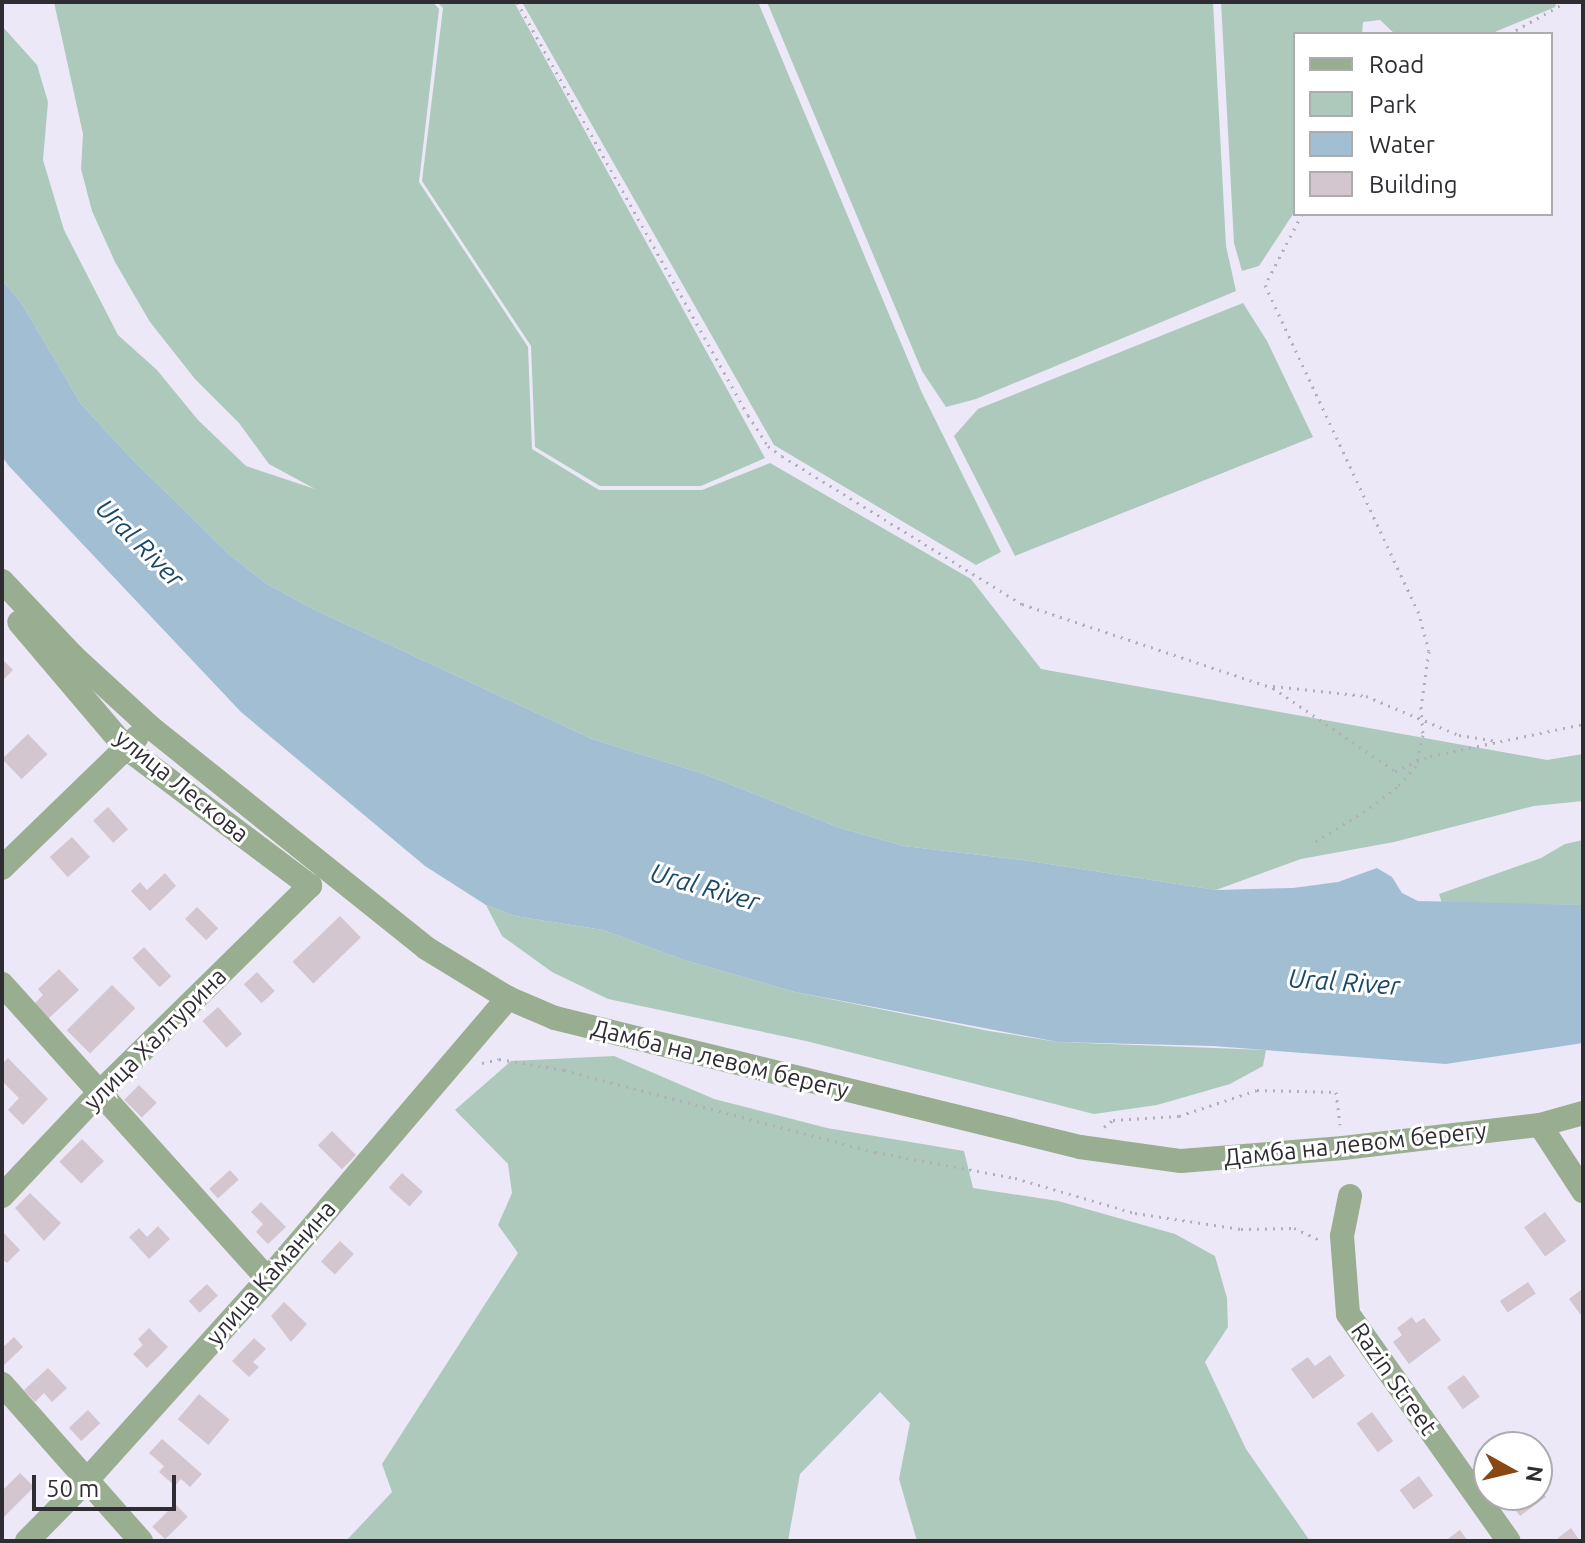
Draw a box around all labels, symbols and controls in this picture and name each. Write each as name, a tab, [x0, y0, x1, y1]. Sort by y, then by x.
legend	[1293, 32, 1553, 216]
text: Road	[1369, 51, 1424, 78]
text: Park	[1369, 91, 1417, 118]
text: Water	[1369, 131, 1435, 158]
text: Building	[1369, 171, 1457, 198]
water label: Ural River	[89, 492, 191, 594]
street label: улица Лескова	[109, 723, 255, 849]
water label: Ural River	[647, 857, 763, 917]
street label: улица Халтурина	[78, 962, 232, 1116]
water label: Ural River	[1287, 963, 1401, 1001]
street label: Дамба на левом берегу	[588, 1013, 852, 1105]
street label: Дамба на левом берегу	[1222, 1116, 1488, 1172]
street label: улица Каманина	[200, 1195, 342, 1351]
street label: Razin Street	[1345, 1317, 1443, 1441]
north arrow	[1473, 1431, 1553, 1511]
scale bar	[36, 1459, 180, 1509]
text: N	[1522, 1464, 1549, 1484]
text: 50 m	[46, 1475, 99, 1502]

